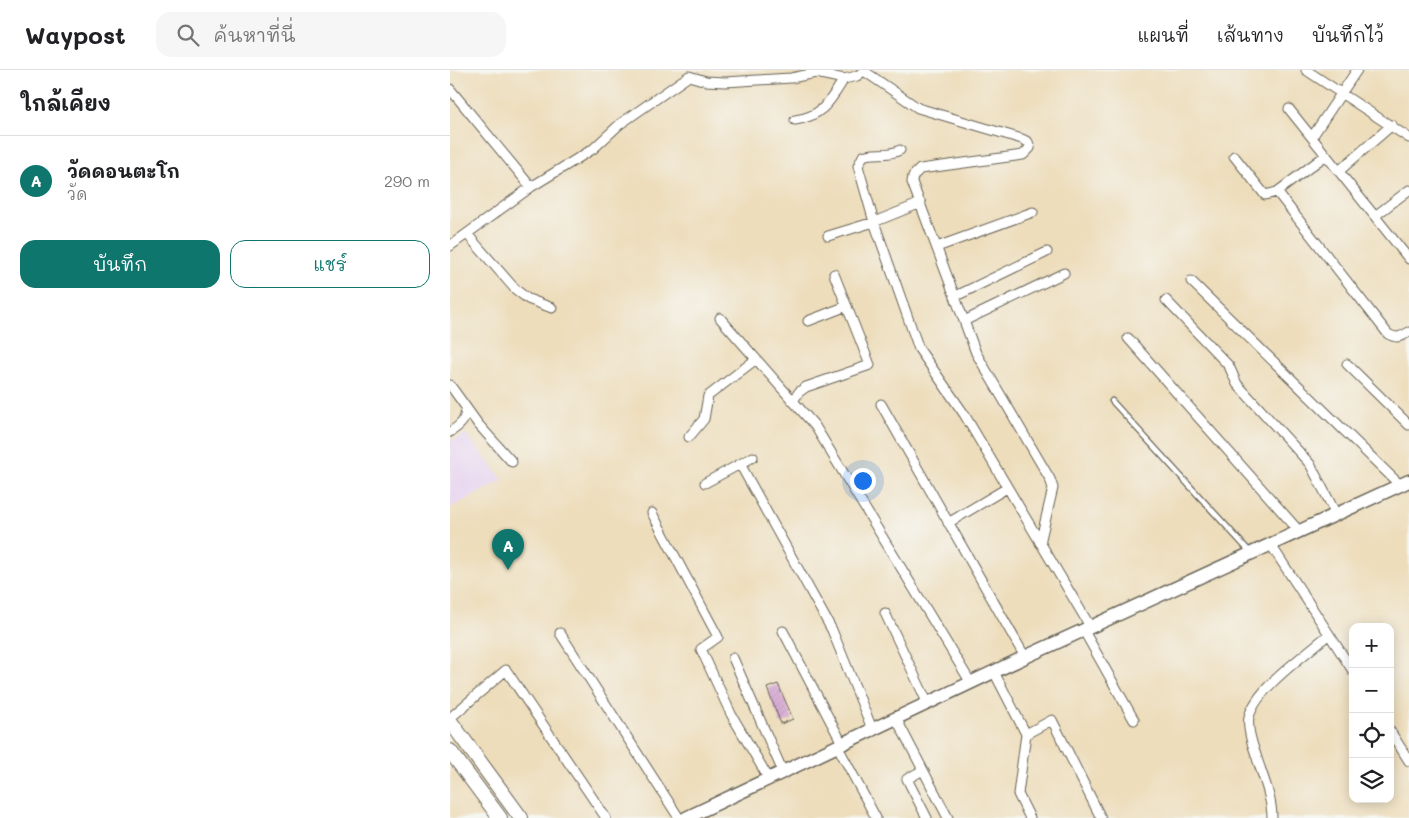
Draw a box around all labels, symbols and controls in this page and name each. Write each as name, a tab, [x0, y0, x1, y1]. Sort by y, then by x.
search box	[156, 12, 506, 57]
text: Waypost	[25, 19, 126, 50]
icon: search	[174, 21, 202, 49]
text: ค้นหาที่นี่	[214, 22, 295, 47]
text: แผนที่	[1138, 23, 1189, 47]
text: เส้นทาง	[1217, 23, 1284, 47]
text: บันทึกไว้	[1312, 23, 1384, 47]
text: ใกล้เคียง	[20, 89, 111, 116]
text: วัดดอนตะโก	[67, 158, 180, 183]
text: A	[30, 170, 42, 191]
text: 290 m	[384, 170, 430, 191]
text: วัด	[67, 183, 87, 204]
button: บันทึก	[20, 240, 220, 288]
button: แชร์	[230, 240, 430, 288]
your location	[850, 468, 876, 494]
pin: A	[492, 529, 524, 570]
map controls	[1349, 623, 1394, 803]
button: +	[1349, 623, 1394, 668]
button: −	[1349, 668, 1394, 713]
button: locate	[1349, 713, 1394, 758]
button: layers	[1349, 758, 1394, 803]

